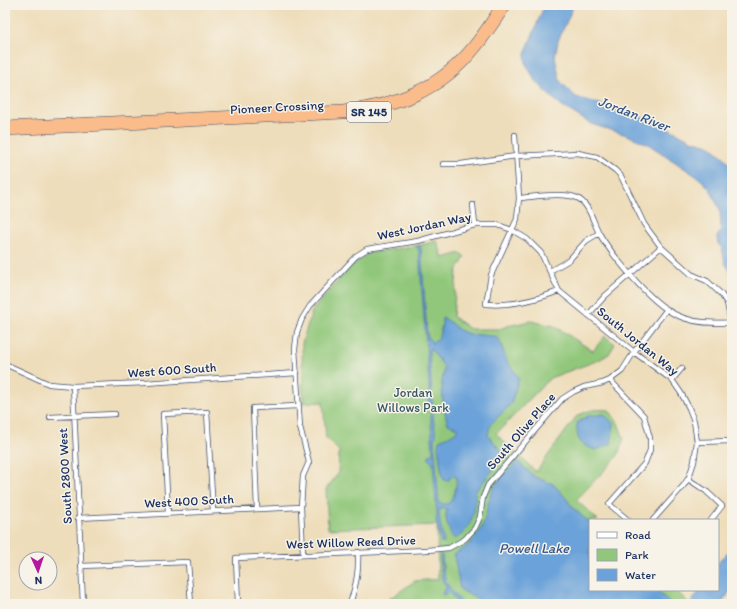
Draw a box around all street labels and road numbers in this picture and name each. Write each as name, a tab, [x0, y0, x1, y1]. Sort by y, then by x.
street label: Pioneer Crossing	[230, 97, 325, 117]
road number: SR 145	[347, 102, 391, 122]
street label: West Jordan Way	[376, 209, 472, 243]
street label: South Jordan Way	[594, 303, 682, 379]
street label: West 600 South	[127, 359, 217, 381]
street label: South Olive Place	[484, 389, 558, 473]
street label: South 2800 West	[55, 428, 75, 524]
street label: West 400 South	[144, 491, 235, 511]
street label: West Willow Reed Drive	[286, 532, 416, 552]

